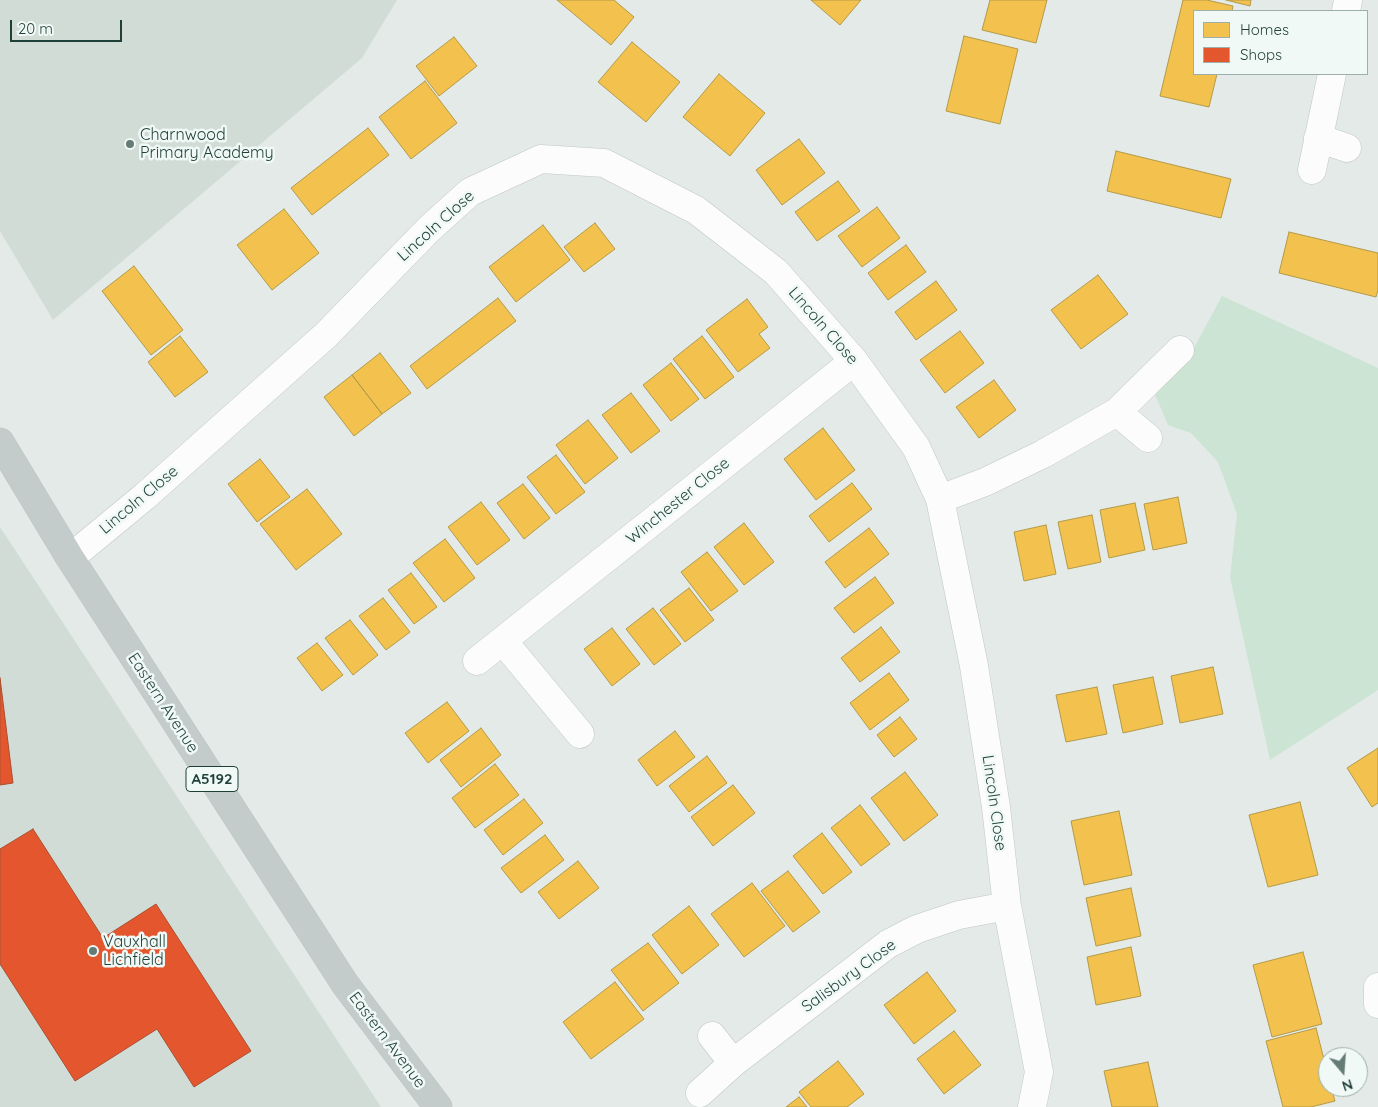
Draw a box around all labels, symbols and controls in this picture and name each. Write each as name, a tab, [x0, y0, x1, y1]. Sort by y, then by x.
scale bar	[12, 10, 125, 42]
legend	[1193, 10, 1368, 75]
text: 20 m	[18, 19, 53, 38]
text: Homes	[1240, 20, 1289, 39]
text: Shops	[1240, 45, 1282, 64]
place label: Charnwood Primary Academy	[140, 125, 274, 163]
marker: Charnwood Primary Academy	[124, 138, 136, 150]
street label: Lincoln Close	[394, 187, 478, 265]
street label: Lincoln Close	[784, 283, 862, 369]
street label: Winchester Close	[623, 454, 733, 548]
street label: Lincoln Close	[96, 462, 182, 538]
street label: Eastern Avenue	[124, 649, 202, 757]
street label: Lincoln Close	[978, 754, 1010, 852]
road number: A5192	[186, 766, 238, 792]
place label: Vauxhall Lichfield	[103, 932, 166, 970]
street label: Salisbury Close	[798, 935, 900, 1017]
marker: Vauxhall Lichfield	[87, 945, 99, 957]
street label: Eastern Avenue	[345, 988, 429, 1092]
north arrow	[1318, 1047, 1368, 1097]
text: N	[1340, 1075, 1355, 1095]

